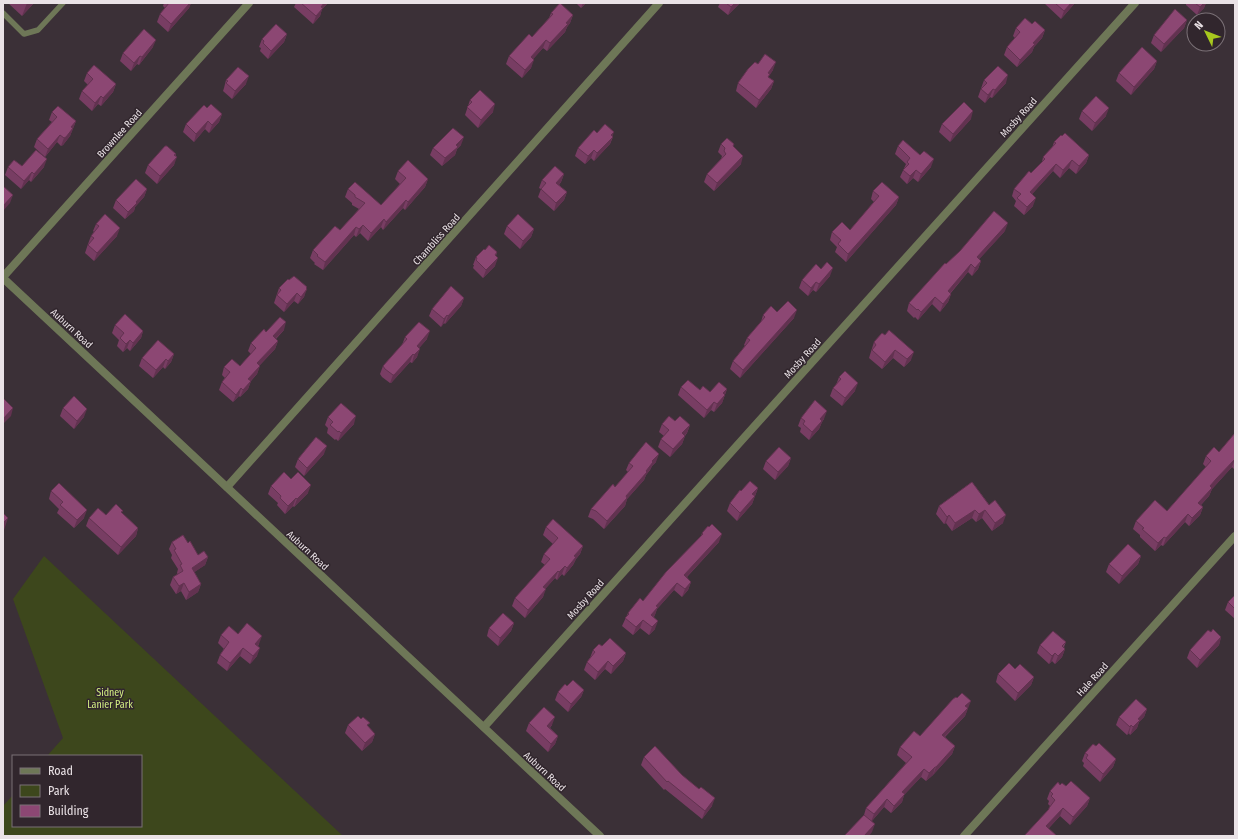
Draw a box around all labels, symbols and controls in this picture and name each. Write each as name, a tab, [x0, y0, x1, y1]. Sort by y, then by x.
north arrow	[1186, 12, 1226, 52]
text: N	[1192, 19, 1206, 32]
street label: Mosby Road	[998, 95, 1040, 140]
street label: Brownlee Road	[95, 107, 145, 160]
street label: Chambliss Road	[411, 212, 463, 268]
street label: Auburn Road	[48, 306, 95, 351]
street label: Mosby Road	[782, 336, 824, 381]
street label: Auburn Road	[284, 528, 331, 573]
street label: Mosby Road	[565, 577, 607, 622]
street label: Hale Road	[1074, 660, 1111, 699]
park label: Sidney Lanier Park	[87, 687, 133, 711]
street label: Auburn Road	[521, 749, 568, 794]
legend	[12, 755, 142, 827]
text: Road	[48, 764, 73, 778]
text: Park	[48, 784, 70, 798]
text: Building	[48, 804, 89, 818]

